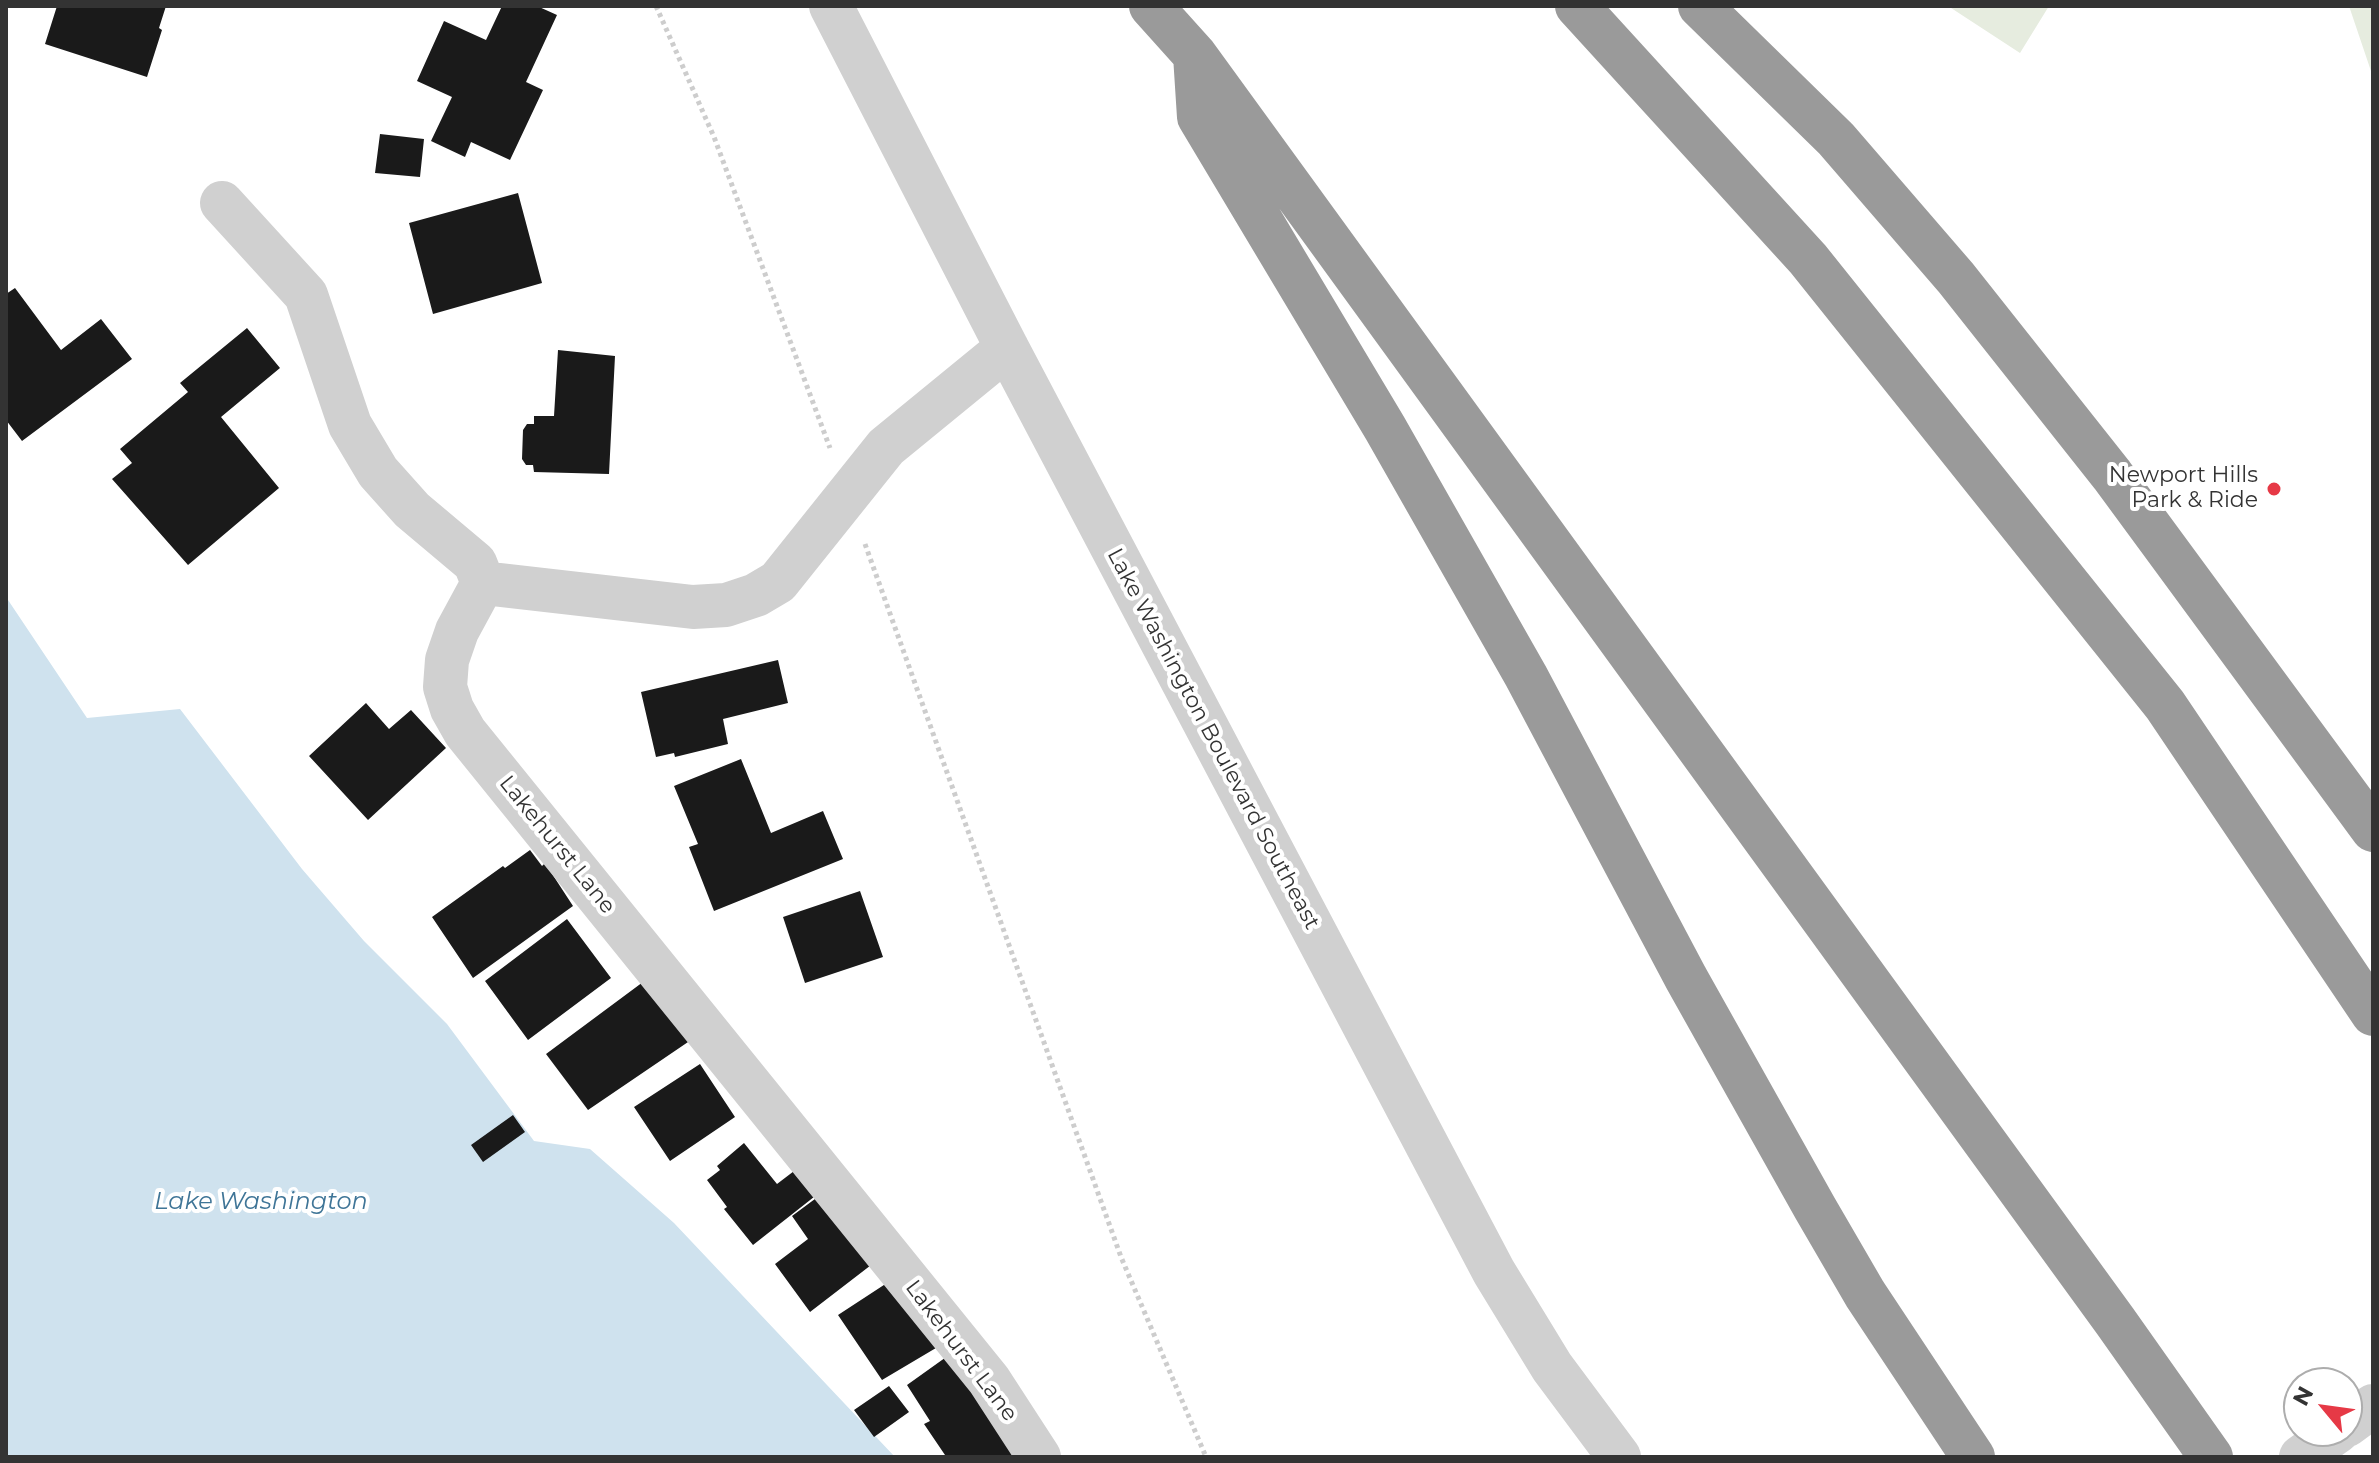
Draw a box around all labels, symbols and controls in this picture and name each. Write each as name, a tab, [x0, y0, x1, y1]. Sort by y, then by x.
place label: Newport Hills Park & Ride	[2109, 463, 2258, 514]
marker: Newport Hills Park & Ride	[2265, 480, 2283, 498]
street label: Lake Washington Boulevard Southeast	[1101, 544, 1325, 934]
street label: Lakehurst Lane	[493, 771, 621, 919]
water label: Lake Washington	[154, 1188, 368, 1216]
street label: Lakehurst Lane	[899, 1275, 1023, 1427]
north arrow	[2283, 1367, 2363, 1447]
text: N	[2287, 1382, 2319, 1410]

